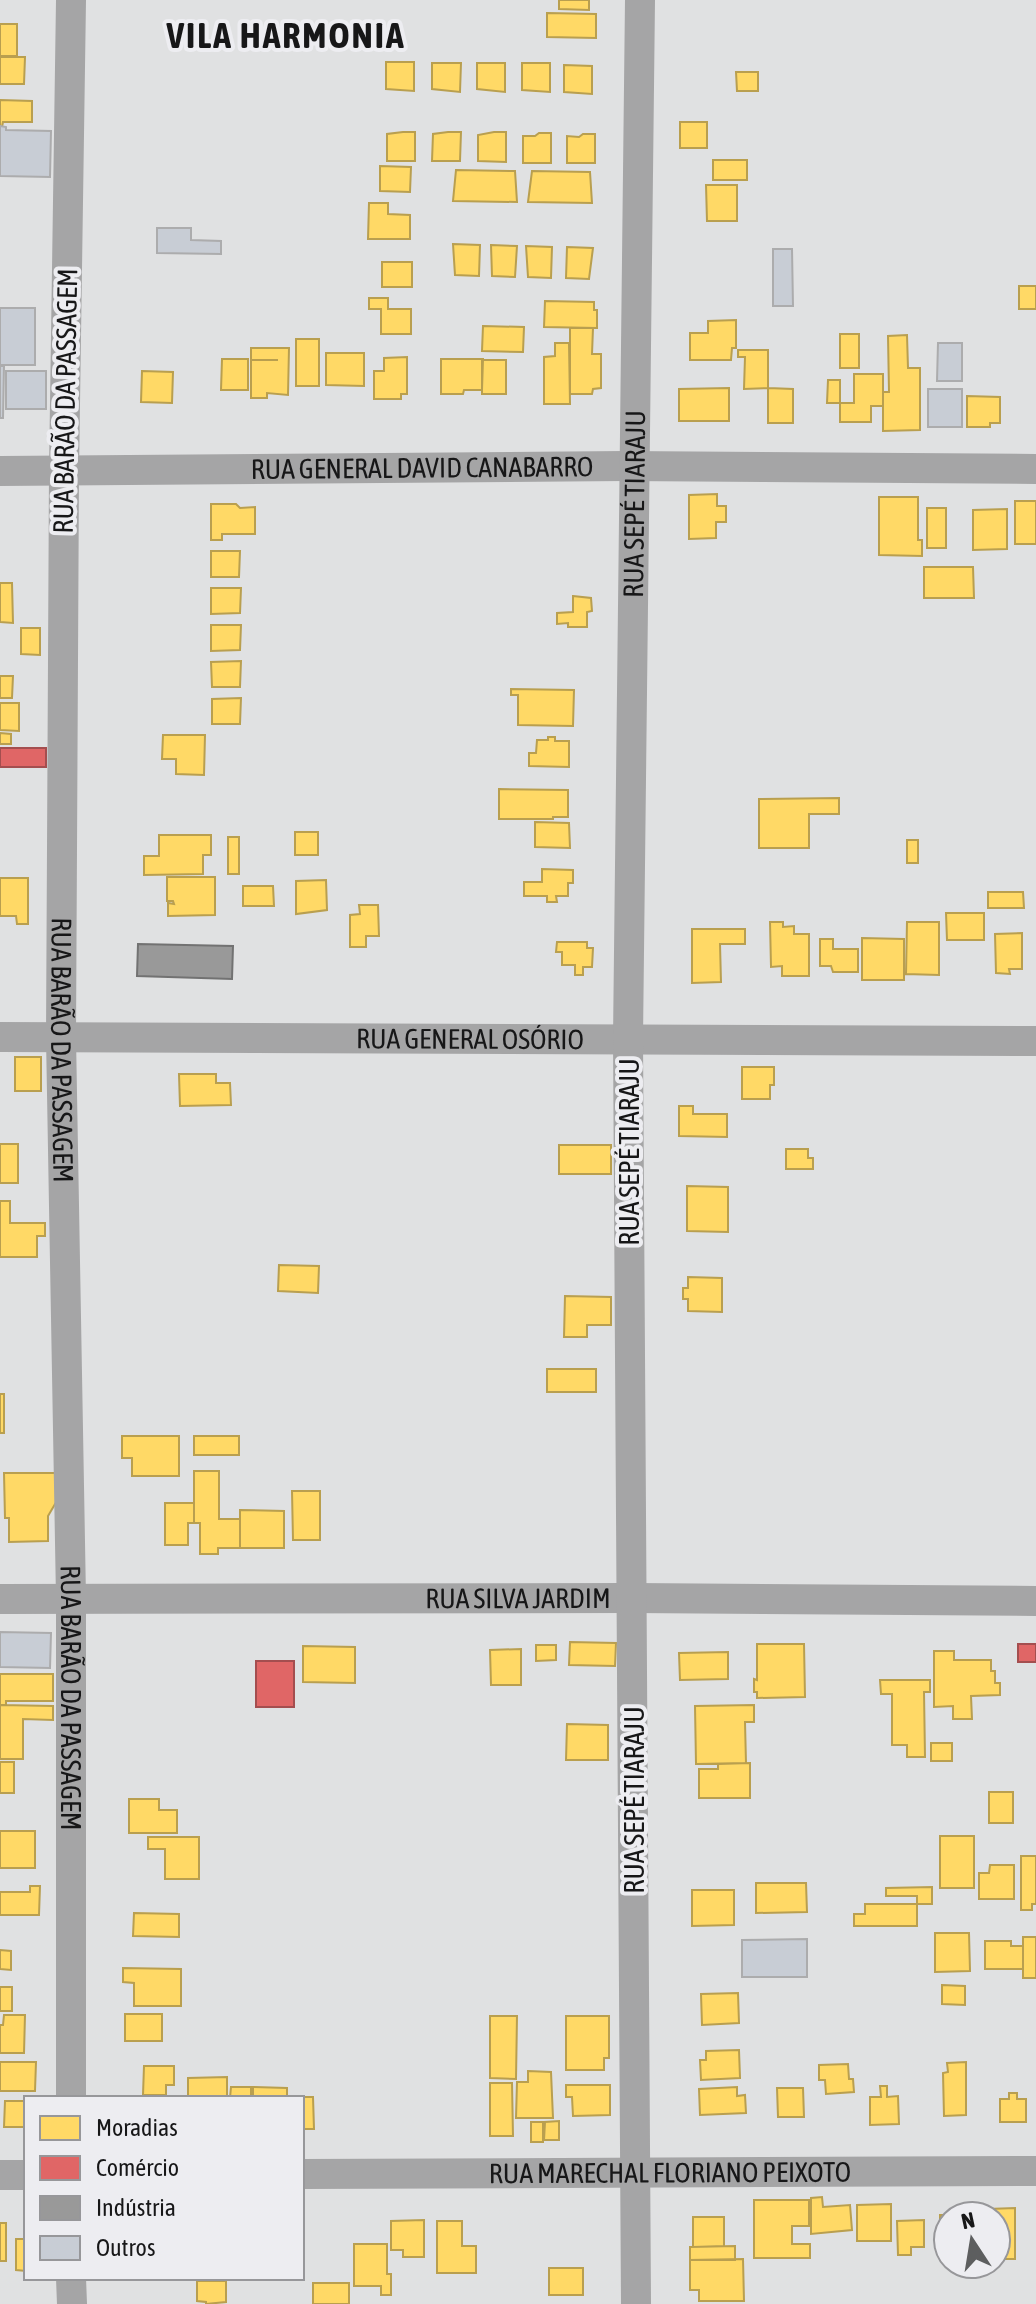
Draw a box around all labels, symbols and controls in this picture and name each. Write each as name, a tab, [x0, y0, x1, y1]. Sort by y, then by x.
district label: VILA HARMONIA	[165, 14, 406, 56]
street label: RUA BARÃO DA PASSAGEM	[47, 268, 83, 534]
street label: RUA SEPÉ TIARAJU	[617, 410, 651, 598]
street label: RUA GENERAL DAVID CANABARRO	[250, 450, 594, 485]
street label: RUA BARÃO DA PASSAGEM	[45, 917, 80, 1183]
street label: RUA GENERAL OSÓRIO	[356, 1022, 584, 1055]
street label: RUA SEPÉ TIARAJU	[613, 1058, 645, 1246]
street label: RUA BARÃO DA PASSAGEM	[54, 1565, 87, 1831]
street label: RUA SILVA JARDIM	[425, 1582, 611, 1614]
street label: RUA SEPÉ TIARAJU	[618, 1706, 650, 1894]
legend	[24, 2096, 304, 2280]
text: Moradias	[96, 2114, 178, 2141]
text: Comércio	[96, 2154, 179, 2181]
street label: RUA MARECHAL FLORIANO PEIXOTO	[489, 2156, 851, 2189]
text: Indústria	[96, 2194, 176, 2221]
north arrow	[932, 2200, 1012, 2280]
text: N	[959, 2206, 977, 2235]
text: Outros	[96, 2234, 155, 2261]

